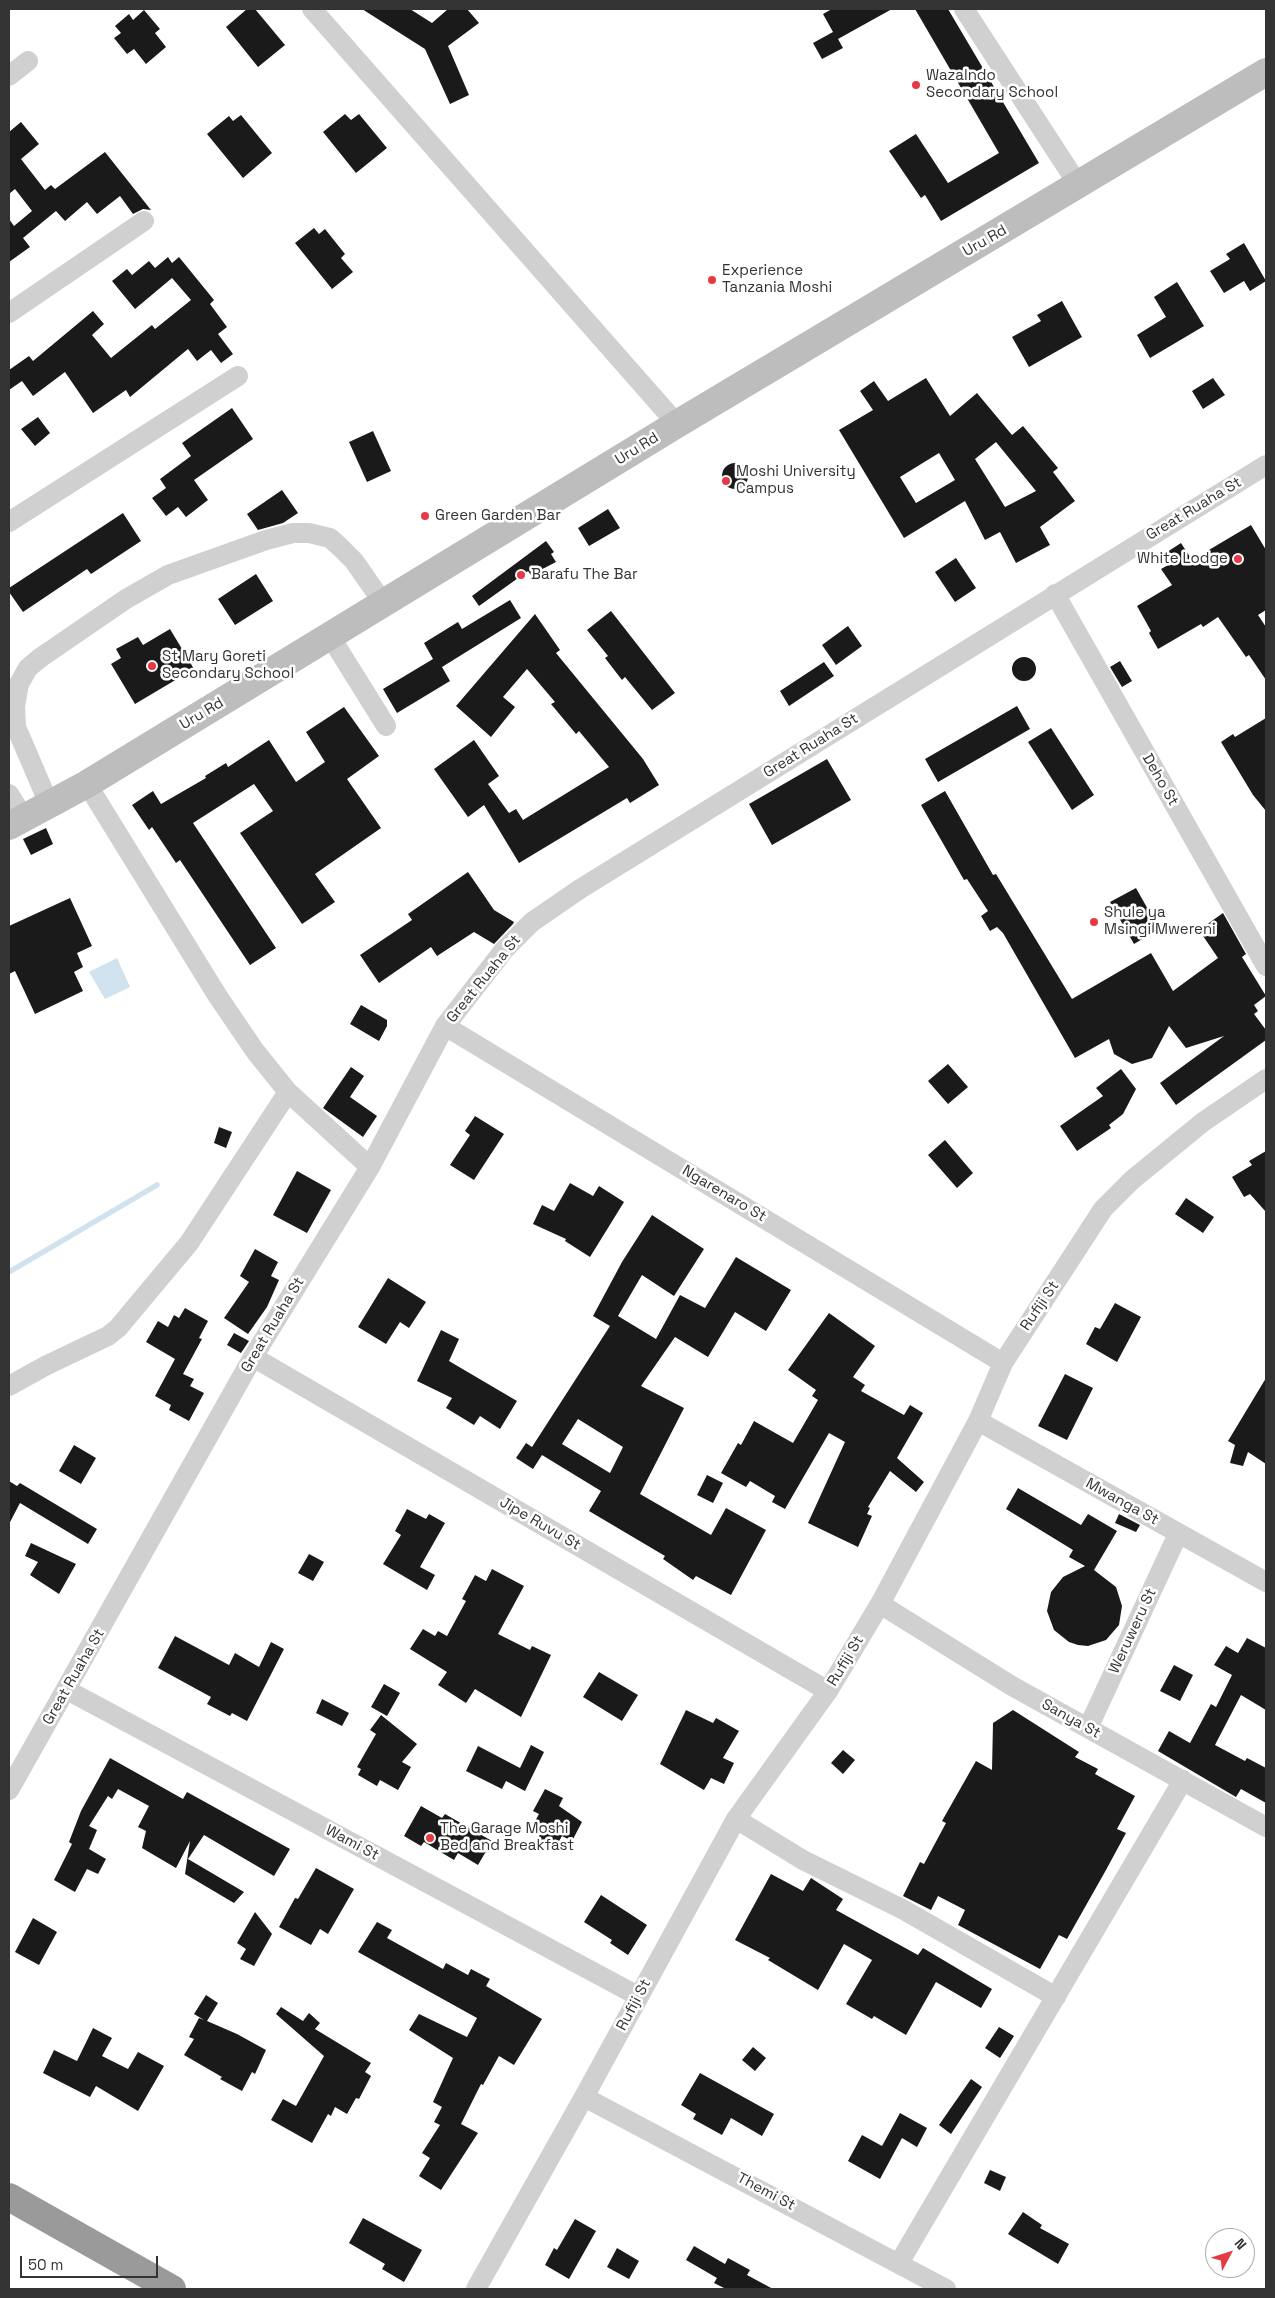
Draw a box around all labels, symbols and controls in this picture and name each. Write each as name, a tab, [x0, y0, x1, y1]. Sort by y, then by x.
place label: Wazalndo Secondary School	[926, 67, 1058, 102]
marker: Wazalndo Secondary School	[910, 79, 922, 91]
street label: Uru Rd	[960, 221, 1010, 261]
place label: Experience Tanzania Moshi	[722, 262, 832, 297]
marker: Experience Tanzania Moshi	[706, 274, 718, 286]
street label: Uru Rd	[612, 429, 662, 469]
place label: Moshi University Campus	[736, 463, 856, 498]
street label: Great Ruaha St	[1143, 473, 1245, 545]
marker: Moshi University Campus	[720, 475, 732, 487]
place label: Green Garden Bar	[435, 507, 561, 525]
marker: Green Garden Bar	[419, 510, 431, 522]
place label: White Lodge	[1137, 550, 1228, 568]
marker: White Lodge	[1232, 553, 1244, 565]
place label: Barafu The Bar	[531, 566, 638, 584]
marker: Barafu The Bar	[515, 569, 527, 581]
place label: St Mary Goreti Secondary School	[162, 648, 294, 683]
marker: St Mary Goreti Secondary School	[146, 660, 158, 672]
street label: Uru Rd	[177, 694, 227, 734]
street label: Great Ruaha St	[760, 710, 862, 782]
street label: Deho St	[1138, 751, 1182, 809]
place label: Shule ya Msingi Mwereni	[1104, 904, 1216, 939]
marker: Shule ya Msingi Mwereni	[1088, 916, 1100, 928]
street label: Great Ruaha St	[443, 931, 525, 1027]
street label: Ngarenaro St	[679, 1162, 769, 1226]
street label: Great Ruaha St	[237, 1274, 309, 1376]
street label: Rufiji St	[1017, 1278, 1063, 1334]
street label: Mwanga St	[1082, 1475, 1162, 1529]
street label: Jipe Ruvu St	[496, 1493, 584, 1555]
street label: Weruweru St	[1105, 1585, 1161, 1677]
street label: Great Ruaha St	[39, 1626, 109, 1728]
street label: Rufiji St	[824, 1632, 868, 1690]
street label: Sanya St	[1038, 1695, 1104, 1743]
place label: The Garage Moshi Bed and Breakfast	[440, 1820, 574, 1855]
street label: Wami St	[322, 1821, 382, 1865]
marker: The Garage Moshi Bed and Breakfast	[424, 1832, 436, 1844]
street label: Rufiji St	[613, 1976, 655, 2034]
street label: Themi St	[734, 2169, 798, 2215]
north arrow	[1205, 2228, 1255, 2278]
text: N	[1231, 2235, 1251, 2253]
scale bar	[22, 2246, 160, 2278]
text: 50 m	[28, 2255, 63, 2274]

